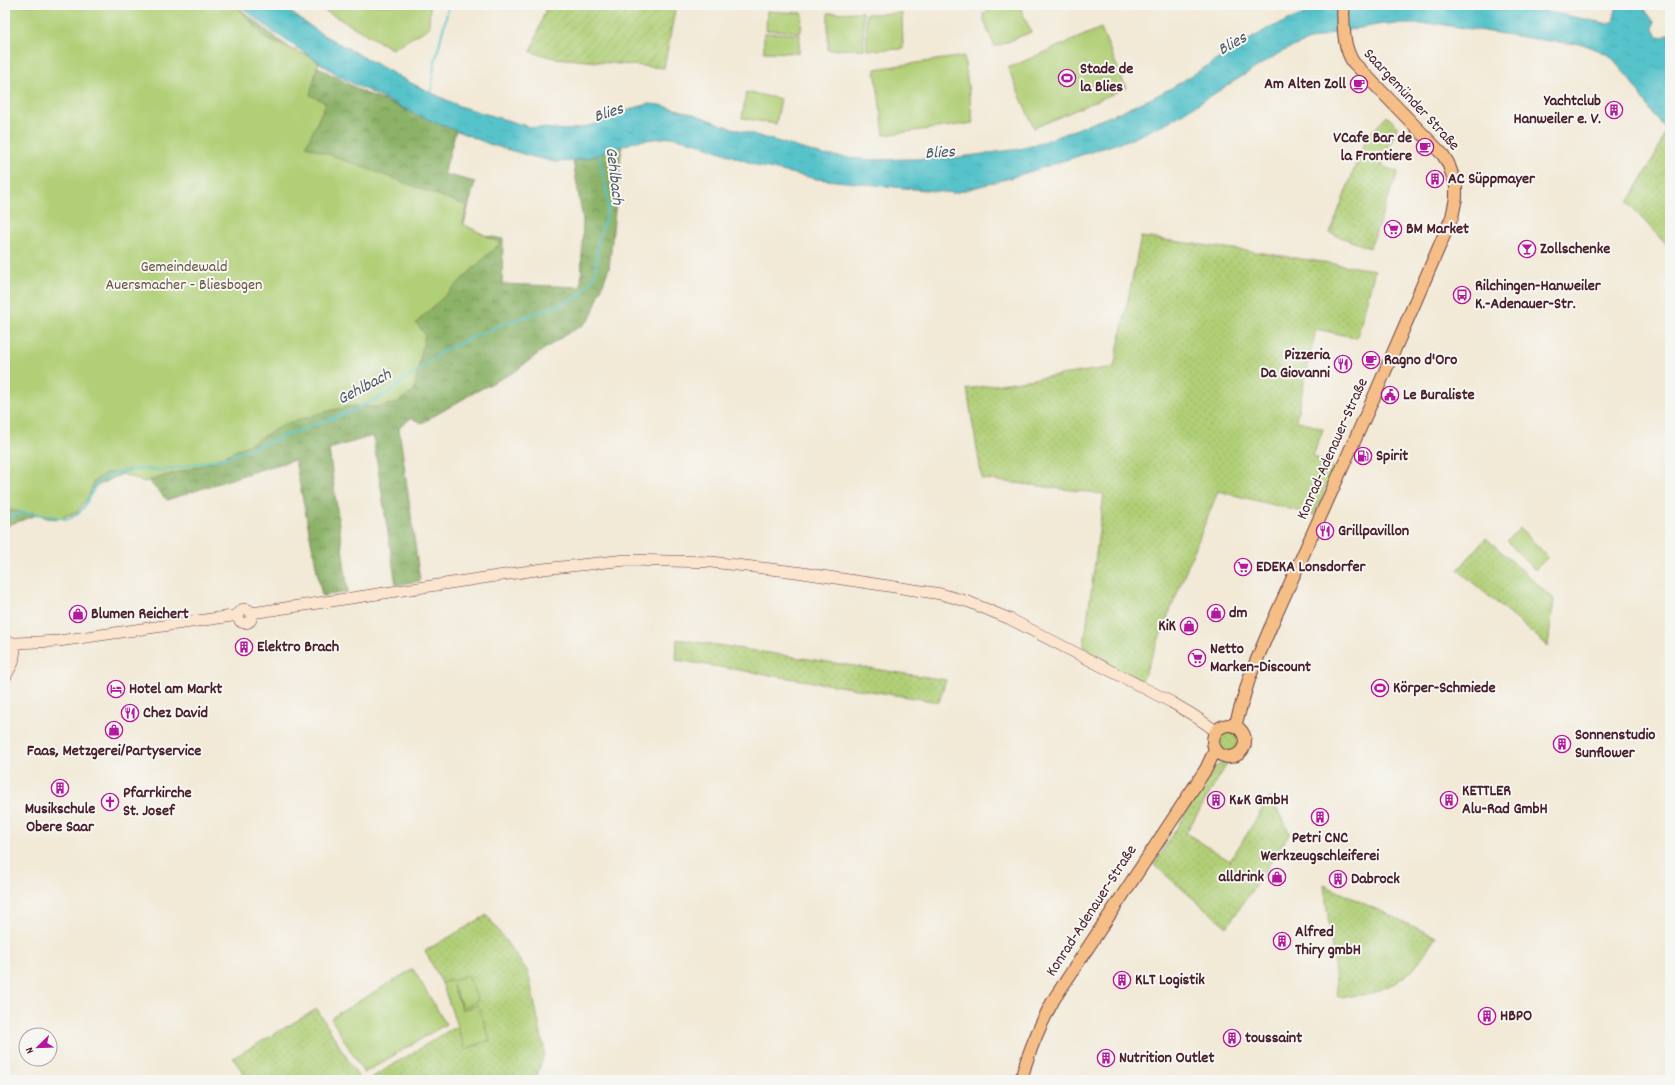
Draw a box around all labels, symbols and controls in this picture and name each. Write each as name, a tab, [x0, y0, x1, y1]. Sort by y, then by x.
water label: Blies	[1214, 27, 1253, 63]
street label: Saargemünder Straße	[1357, 44, 1465, 156]
place label: Stade de la Blies	[1080, 58, 1133, 99]
sports icon: Stade de la Blies	[1057, 68, 1077, 88]
place label: Am Alten Zoll	[1264, 73, 1346, 96]
cafe icon: Am Alten Zoll	[1349, 74, 1369, 94]
place label: Yachtclub Hanweiler e. V.	[1513, 90, 1601, 131]
water label: Blies	[591, 98, 628, 130]
building icon: Yachtclub Hanweiler e. V.	[1604, 100, 1624, 120]
place label: VCafe Bar de la Frontiere	[1333, 127, 1412, 168]
cafe icon: VCafe Bar de la Frontiere	[1415, 137, 1435, 157]
water label: Blies	[924, 141, 957, 167]
water label: Gehlbach	[598, 146, 629, 207]
place label: AC Süppmayer	[1448, 168, 1536, 191]
building icon: AC Süppmayer	[1425, 169, 1445, 189]
place label: BM Market	[1406, 218, 1469, 241]
supermarket icon: BM Market	[1383, 219, 1403, 239]
place label: Zollschenke	[1540, 238, 1610, 261]
bar icon: Zollschenke	[1517, 239, 1537, 259]
park label: Gemeindewald Auersmacher - Bliesbogen	[106, 256, 262, 297]
place label: Rilchingen-Hanweiler K.-Adenauer-Str.	[1475, 275, 1602, 316]
bus stop icon: Rilchingen-Hanweiler K.-Adenauer-Str.	[1452, 285, 1472, 305]
place label: Pizzeria Da Giovanni	[1261, 344, 1331, 385]
place label: Ragno d'Oro	[1384, 349, 1457, 372]
cafe icon: Ragno d'Oro	[1361, 350, 1381, 370]
restaurant icon: Pizzeria Da Giovanni	[1333, 354, 1353, 374]
water label: Gehlbach	[334, 363, 397, 412]
street label: Konrad-Adenauer-Straße	[1291, 374, 1375, 524]
place label: Le Buraliste	[1403, 384, 1475, 407]
public building icon: Le Buraliste	[1380, 385, 1400, 405]
place label: Spirit	[1376, 445, 1408, 468]
fuel station icon: Spirit	[1353, 446, 1373, 466]
place label: Grillpavillon	[1338, 520, 1409, 543]
restaurant icon: Grillpavillon	[1315, 521, 1335, 541]
place label: EDEKA Lonsdorfer	[1256, 556, 1367, 579]
supermarket icon: EDEKA Lonsdorfer	[1233, 557, 1253, 577]
place label: dm	[1229, 602, 1248, 625]
place label: Blumen Reichert	[91, 603, 189, 626]
shop icon: dm	[1206, 603, 1226, 623]
shop icon: Blumen Reichert	[68, 604, 88, 624]
place label: KiK	[1158, 615, 1177, 638]
shop icon: KiK	[1179, 616, 1199, 636]
place label: Elektro Brach	[257, 636, 339, 659]
building icon: Elektro Brach	[234, 637, 254, 657]
place label: Netto Marken-Discount	[1210, 638, 1311, 679]
supermarket icon: Netto Marken-Discount	[1187, 648, 1207, 668]
place label: Körper-Schmiede	[1393, 677, 1496, 700]
place label: Hotel am Markt	[129, 678, 222, 701]
sports icon: Körper-Schmiede	[1370, 678, 1390, 698]
hotel icon: Hotel am Markt	[106, 679, 126, 699]
place label: Chez David	[143, 702, 208, 725]
restaurant icon: Chez David	[120, 703, 140, 723]
shop icon: Faas, Metzgerei/Partyservice	[104, 720, 124, 740]
place label: Sonnenstudio Sunflower	[1575, 724, 1655, 765]
building icon: Sonnenstudio Sunflower	[1552, 734, 1572, 754]
place label: Faas, Metzgerei/Partyservice	[27, 740, 201, 763]
building icon: Musikschule Obere Saar	[50, 778, 70, 798]
place label: KETTLER Alu-Rad GmbH	[1462, 780, 1548, 821]
place label: Pfarrkirche St. Josef	[123, 782, 192, 823]
place label: K&K GmbH	[1229, 789, 1289, 812]
building icon: K&K GmbH	[1206, 790, 1226, 810]
building icon: KETTLER Alu-Rad GmbH	[1439, 790, 1459, 810]
church icon: Pfarrkirche St. Josef	[100, 792, 120, 812]
place label: Musikschule Obere Saar	[25, 798, 95, 839]
building icon: Petri CNC Werkzeugschleiferei	[1310, 807, 1330, 827]
place label: Petri CNC Werkzeugschleiferei	[1261, 827, 1379, 868]
street label: Konrad-Adenauer-Straße	[1041, 841, 1143, 981]
place label: alldrink	[1219, 866, 1264, 889]
shop icon: alldrink	[1267, 867, 1287, 887]
place label: Dabrock	[1351, 868, 1400, 891]
building icon: Dabrock	[1328, 869, 1348, 889]
place label: Alfred Thiry gmbH	[1295, 921, 1361, 962]
building icon: Alfred Thiry gmbH	[1272, 931, 1292, 951]
place label: KLT Logistik	[1135, 969, 1205, 992]
building icon: KLT Logistik	[1112, 970, 1132, 990]
place label: HBPO	[1500, 1005, 1532, 1028]
building icon: HBPO	[1477, 1006, 1497, 1026]
north arrow	[18, 1027, 58, 1067]
place label: toussaint	[1245, 1027, 1302, 1050]
building icon: toussaint	[1222, 1028, 1242, 1048]
text: N	[22, 1044, 39, 1056]
place label: Nutrition Outlet	[1119, 1047, 1214, 1070]
building icon: Nutrition Outlet	[1096, 1048, 1116, 1068]

